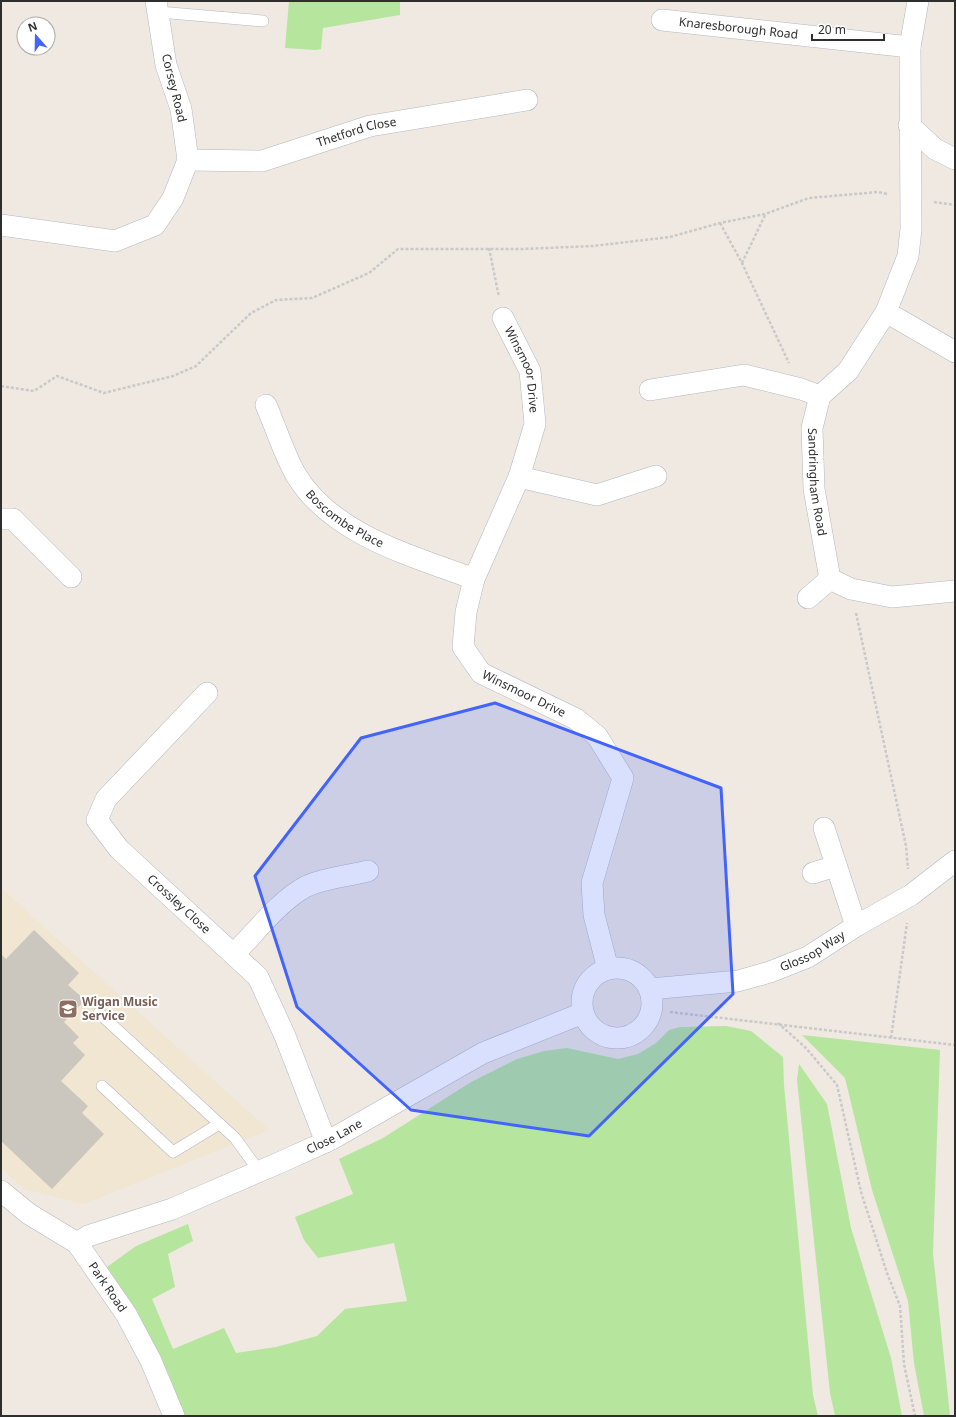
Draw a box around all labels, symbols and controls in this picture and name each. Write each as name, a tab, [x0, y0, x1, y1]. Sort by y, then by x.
street label: Knaresborough Road	[678, 13, 799, 43]
north arrow	[16, 16, 56, 56]
scale bar	[812, 16, 884, 42]
text: N	[26, 18, 39, 35]
text: 20 m	[818, 21, 846, 38]
street label: Corsey Road	[158, 52, 191, 124]
street label: Thetford Close	[314, 113, 398, 151]
street label: Winsmoor Drive	[501, 323, 543, 414]
street label: Sandringham Road	[804, 428, 831, 537]
street label: Boscombe Place	[302, 486, 387, 552]
street label: Winsmoor Drive	[479, 666, 569, 721]
street label: Crossley Close	[144, 870, 215, 937]
street label: Glossop Way	[777, 926, 849, 975]
place label: Wigan Music Service	[82, 993, 158, 1024]
school or university icon: Wigan Music Service	[57, 998, 79, 1020]
street label: Close Lane	[303, 1114, 365, 1158]
street label: Park Road	[85, 1258, 131, 1315]

